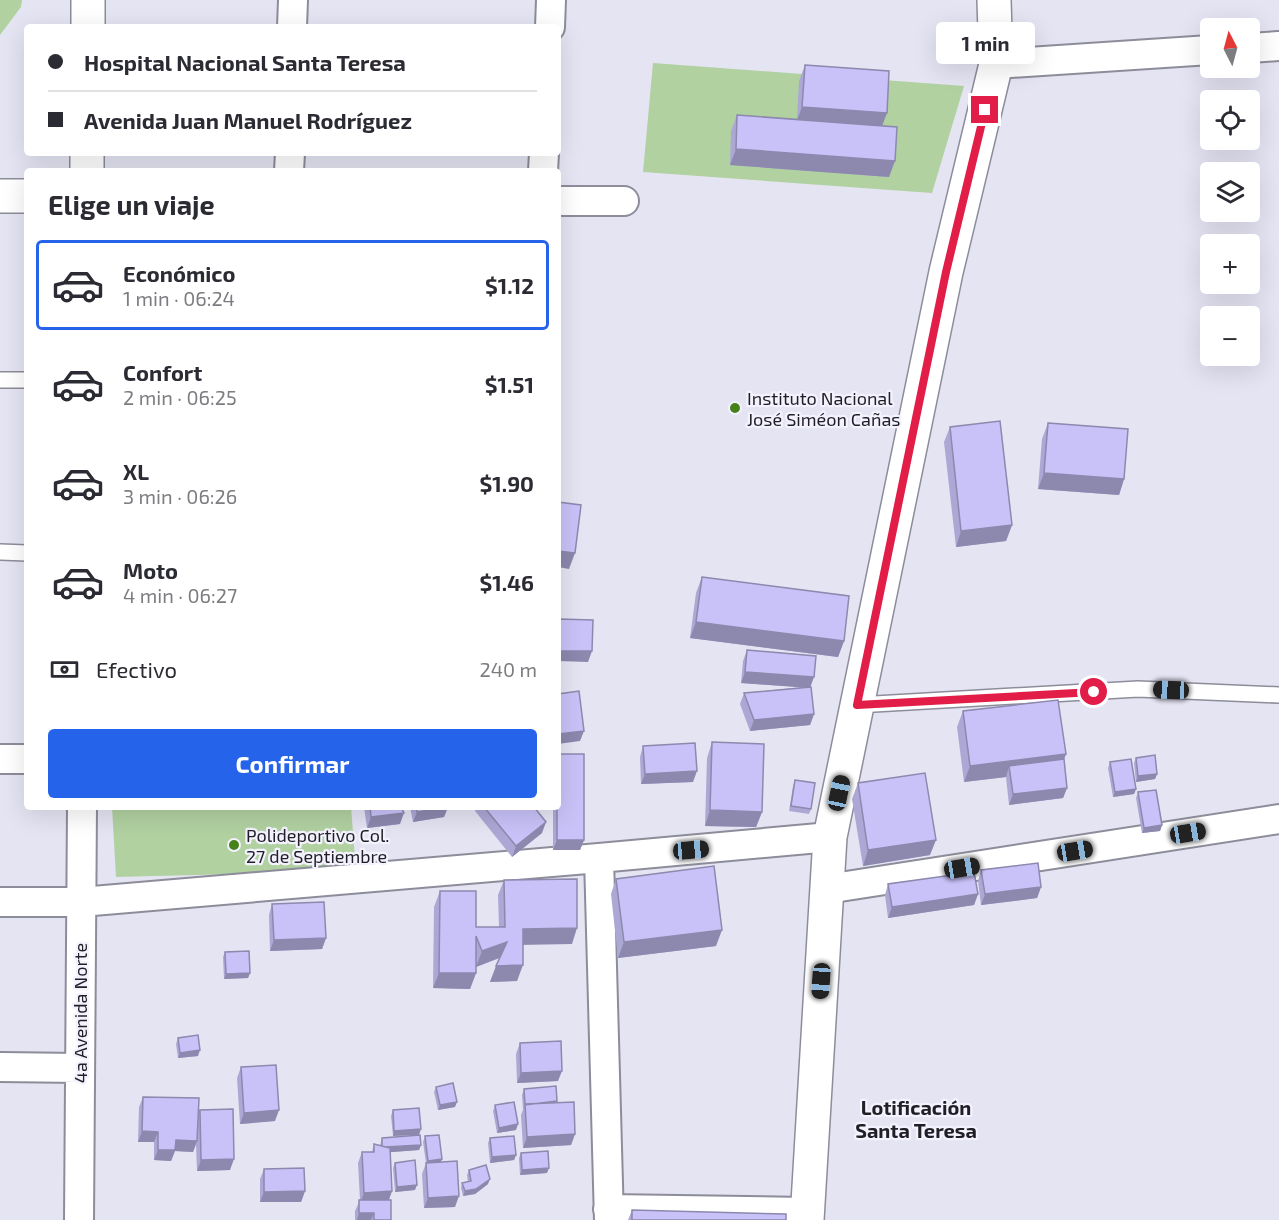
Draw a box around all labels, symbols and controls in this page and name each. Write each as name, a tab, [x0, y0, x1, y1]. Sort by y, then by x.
north arrow	[1200, 18, 1260, 78]
map controls	[1200, 18, 1260, 366]
callout: 1 min	[936, 23, 1034, 65]
text: 1 min	[961, 31, 1010, 55]
text: Hospital Nacional Santa Teresa	[84, 49, 406, 75]
button: locate	[1200, 90, 1260, 150]
route end	[971, 96, 998, 123]
text: Avenida Juan Manuel Rodríguez	[84, 107, 412, 133]
button: layers	[1200, 162, 1260, 222]
text: Elige un viaje	[48, 188, 215, 220]
button: +	[1200, 234, 1260, 294]
icon: car	[51, 258, 105, 312]
text: Económico	[123, 260, 235, 286]
text: $1.12	[485, 272, 534, 298]
text: 1 min · 06:24	[123, 286, 235, 310]
button: −	[1200, 306, 1260, 366]
icon: car	[51, 357, 105, 411]
text: Confort	[123, 359, 202, 385]
text: $1.51	[485, 371, 534, 397]
text: 2 min · 06:25	[123, 385, 237, 409]
place label: Instituto Nacional José Siméon Cañas	[747, 387, 901, 430]
marker: Instituto Nacional José Siméon Cañas	[728, 401, 742, 415]
icon: car	[51, 456, 105, 510]
text: XL	[123, 458, 149, 484]
text: $1.90	[480, 470, 534, 496]
text: 3 min · 06:26	[123, 484, 237, 508]
icon: car	[51, 555, 105, 609]
text: Moto	[123, 557, 178, 583]
text: $1.46	[479, 569, 534, 595]
text: 4 min · 06:27	[123, 583, 237, 607]
icon: cash	[48, 653, 81, 686]
text: Efectivo	[96, 656, 177, 682]
text: 240 m	[479, 657, 537, 681]
route start	[1080, 678, 1107, 705]
car	[1153, 680, 1189, 700]
button: Confirmar	[48, 729, 537, 798]
car	[826, 774, 852, 812]
car	[1169, 821, 1207, 845]
place label: Polideportivo Col. 27 de Septiembre	[246, 824, 389, 867]
marker: Polideportivo Col. 27 de Septiembre	[227, 838, 241, 852]
car	[672, 839, 710, 861]
car	[1056, 839, 1094, 863]
car	[943, 856, 981, 880]
street label: 4a Avenida Norte	[69, 943, 91, 1083]
car	[811, 962, 831, 1000]
district label: Lotificación Santa Teresa	[855, 1095, 977, 1142]

